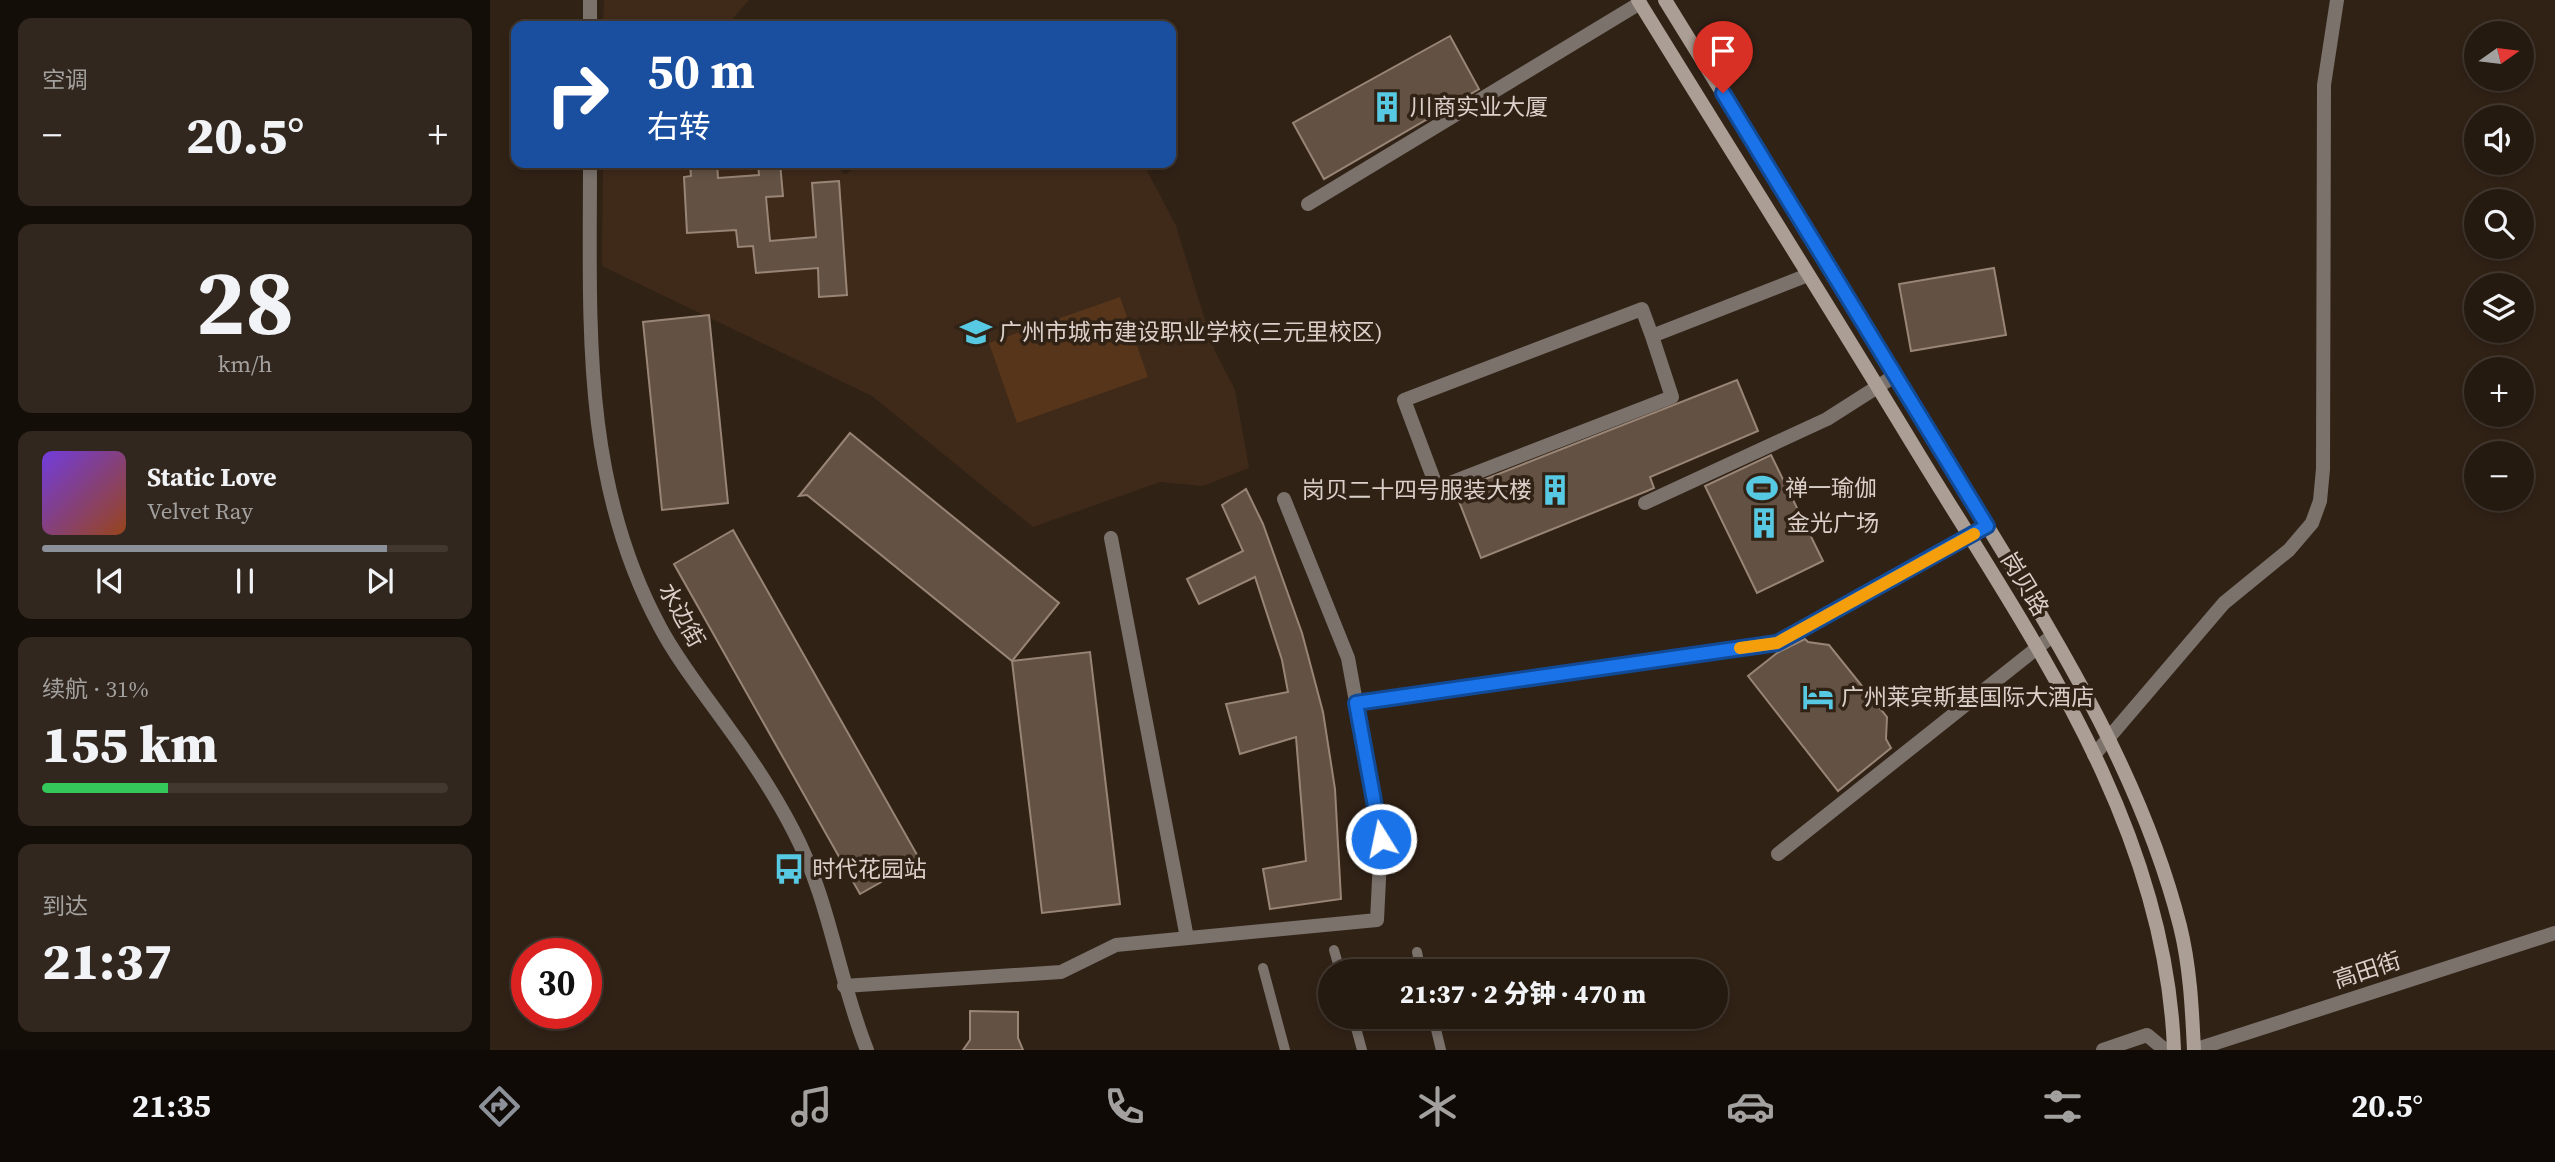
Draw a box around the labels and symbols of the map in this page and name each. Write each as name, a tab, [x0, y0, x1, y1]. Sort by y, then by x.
pin	[1693, 21, 1753, 93]
north arrow	[2464, 21, 2534, 91]
building icon: 川商实业大厦	[1370, 90, 1404, 124]
place label: 川商实业大厦	[1410, 91, 1548, 123]
school or university icon: 广州市城市建设职业学校(三元里校区)	[959, 315, 993, 349]
place label: 广州市城市建设职业学校(三元里校区)	[999, 316, 1383, 348]
sports icon: 禅一瑜伽	[1745, 471, 1779, 505]
place label: 禅一瑜伽	[1785, 472, 1877, 504]
building icon: 岗贝二十四号服装大楼	[1538, 473, 1572, 507]
place label: 岗贝二十四号服装大楼	[1302, 474, 1532, 506]
building icon: 金光广场	[1747, 506, 1781, 540]
place label: 金光广场	[1787, 507, 1879, 539]
street label: 岗贝路	[1994, 546, 2056, 622]
street label: 水边街	[651, 577, 713, 653]
hotel icon: 广州莱宾斯基国际大酒店	[1801, 680, 1835, 714]
place label: 广州莱宾斯基国际大酒店	[1841, 681, 2094, 713]
position arrow	[1344, 802, 1418, 876]
bus stop icon: 时代花园站	[772, 852, 806, 886]
place label: 时代花园站	[812, 853, 927, 885]
speed limit sign: 30	[511, 938, 602, 1029]
street label: 高田街	[2329, 944, 2405, 996]

